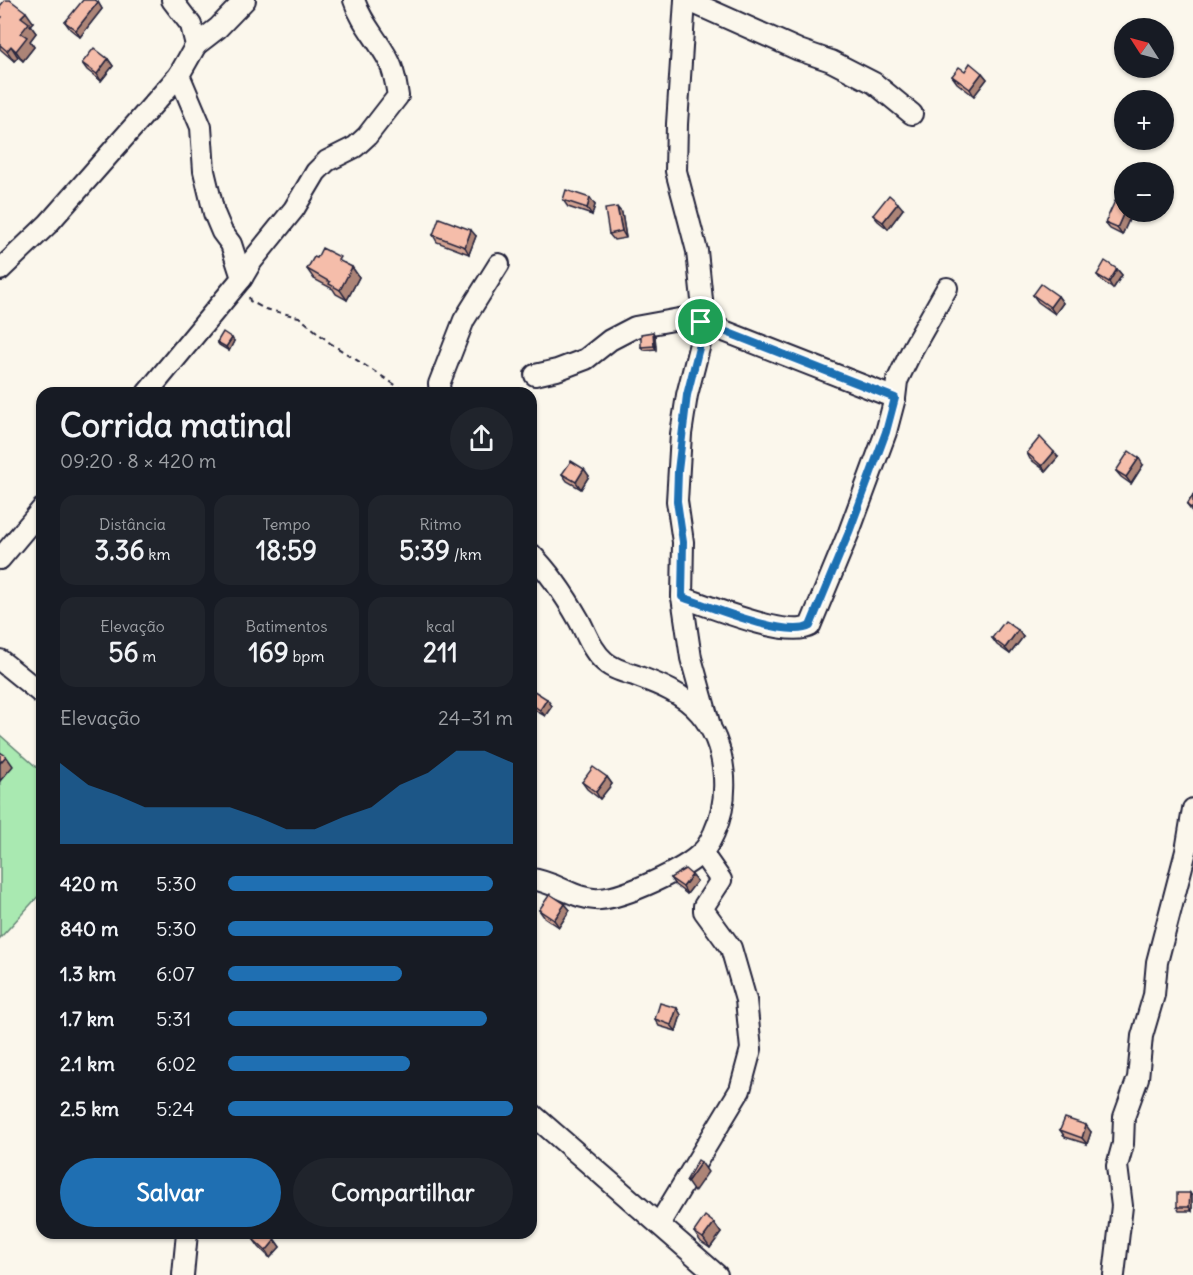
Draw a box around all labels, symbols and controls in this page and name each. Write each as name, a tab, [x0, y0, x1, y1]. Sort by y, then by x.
north arrow	[1114, 18, 1174, 78]
map controls	[1114, 18, 1174, 222]
button: +	[1114, 90, 1174, 150]
button: −	[1114, 162, 1174, 222]
pin	[675, 296, 726, 347]
icon: arrive	[684, 305, 717, 338]
text: Corrida matinal	[60, 404, 292, 446]
button: share	[450, 407, 513, 470]
text: 09:20 · 8 × 420 m	[60, 448, 216, 473]
text: Distância	[99, 514, 166, 534]
text: Tempo	[262, 514, 311, 534]
text: Ritmo	[419, 514, 462, 534]
text: 3.36	[95, 534, 144, 567]
text: 18:59	[256, 534, 317, 567]
text: 5:39	[399, 534, 450, 567]
text: km	[144, 544, 170, 564]
text: /km	[450, 544, 482, 564]
text: Elevação	[100, 616, 165, 636]
text: Batimentos	[245, 616, 328, 636]
text: kcal	[426, 616, 455, 636]
text: 56	[109, 636, 139, 669]
text: 169	[248, 636, 289, 669]
text: 211	[423, 636, 458, 669]
text: m	[139, 646, 156, 666]
text: bpm	[289, 646, 325, 666]
text: Elevação	[60, 705, 141, 730]
text: 24–31 m	[438, 705, 513, 730]
text: 420 m	[60, 871, 118, 896]
text: 5:30	[156, 871, 197, 896]
text: 840 m	[60, 916, 119, 941]
text: 5:30	[156, 916, 197, 941]
text: 1.3 km	[60, 961, 116, 986]
text: 6:07	[156, 961, 195, 986]
text: 1.7 km	[60, 1006, 114, 1031]
text: 5:31	[156, 1006, 191, 1031]
text: 2.1 km	[60, 1051, 115, 1076]
text: 6:02	[156, 1051, 196, 1076]
text: 2.5 km	[60, 1096, 119, 1121]
text: 5:24	[156, 1096, 194, 1121]
button: Salvar	[60, 1158, 281, 1227]
button: Compartilhar	[293, 1158, 513, 1227]

